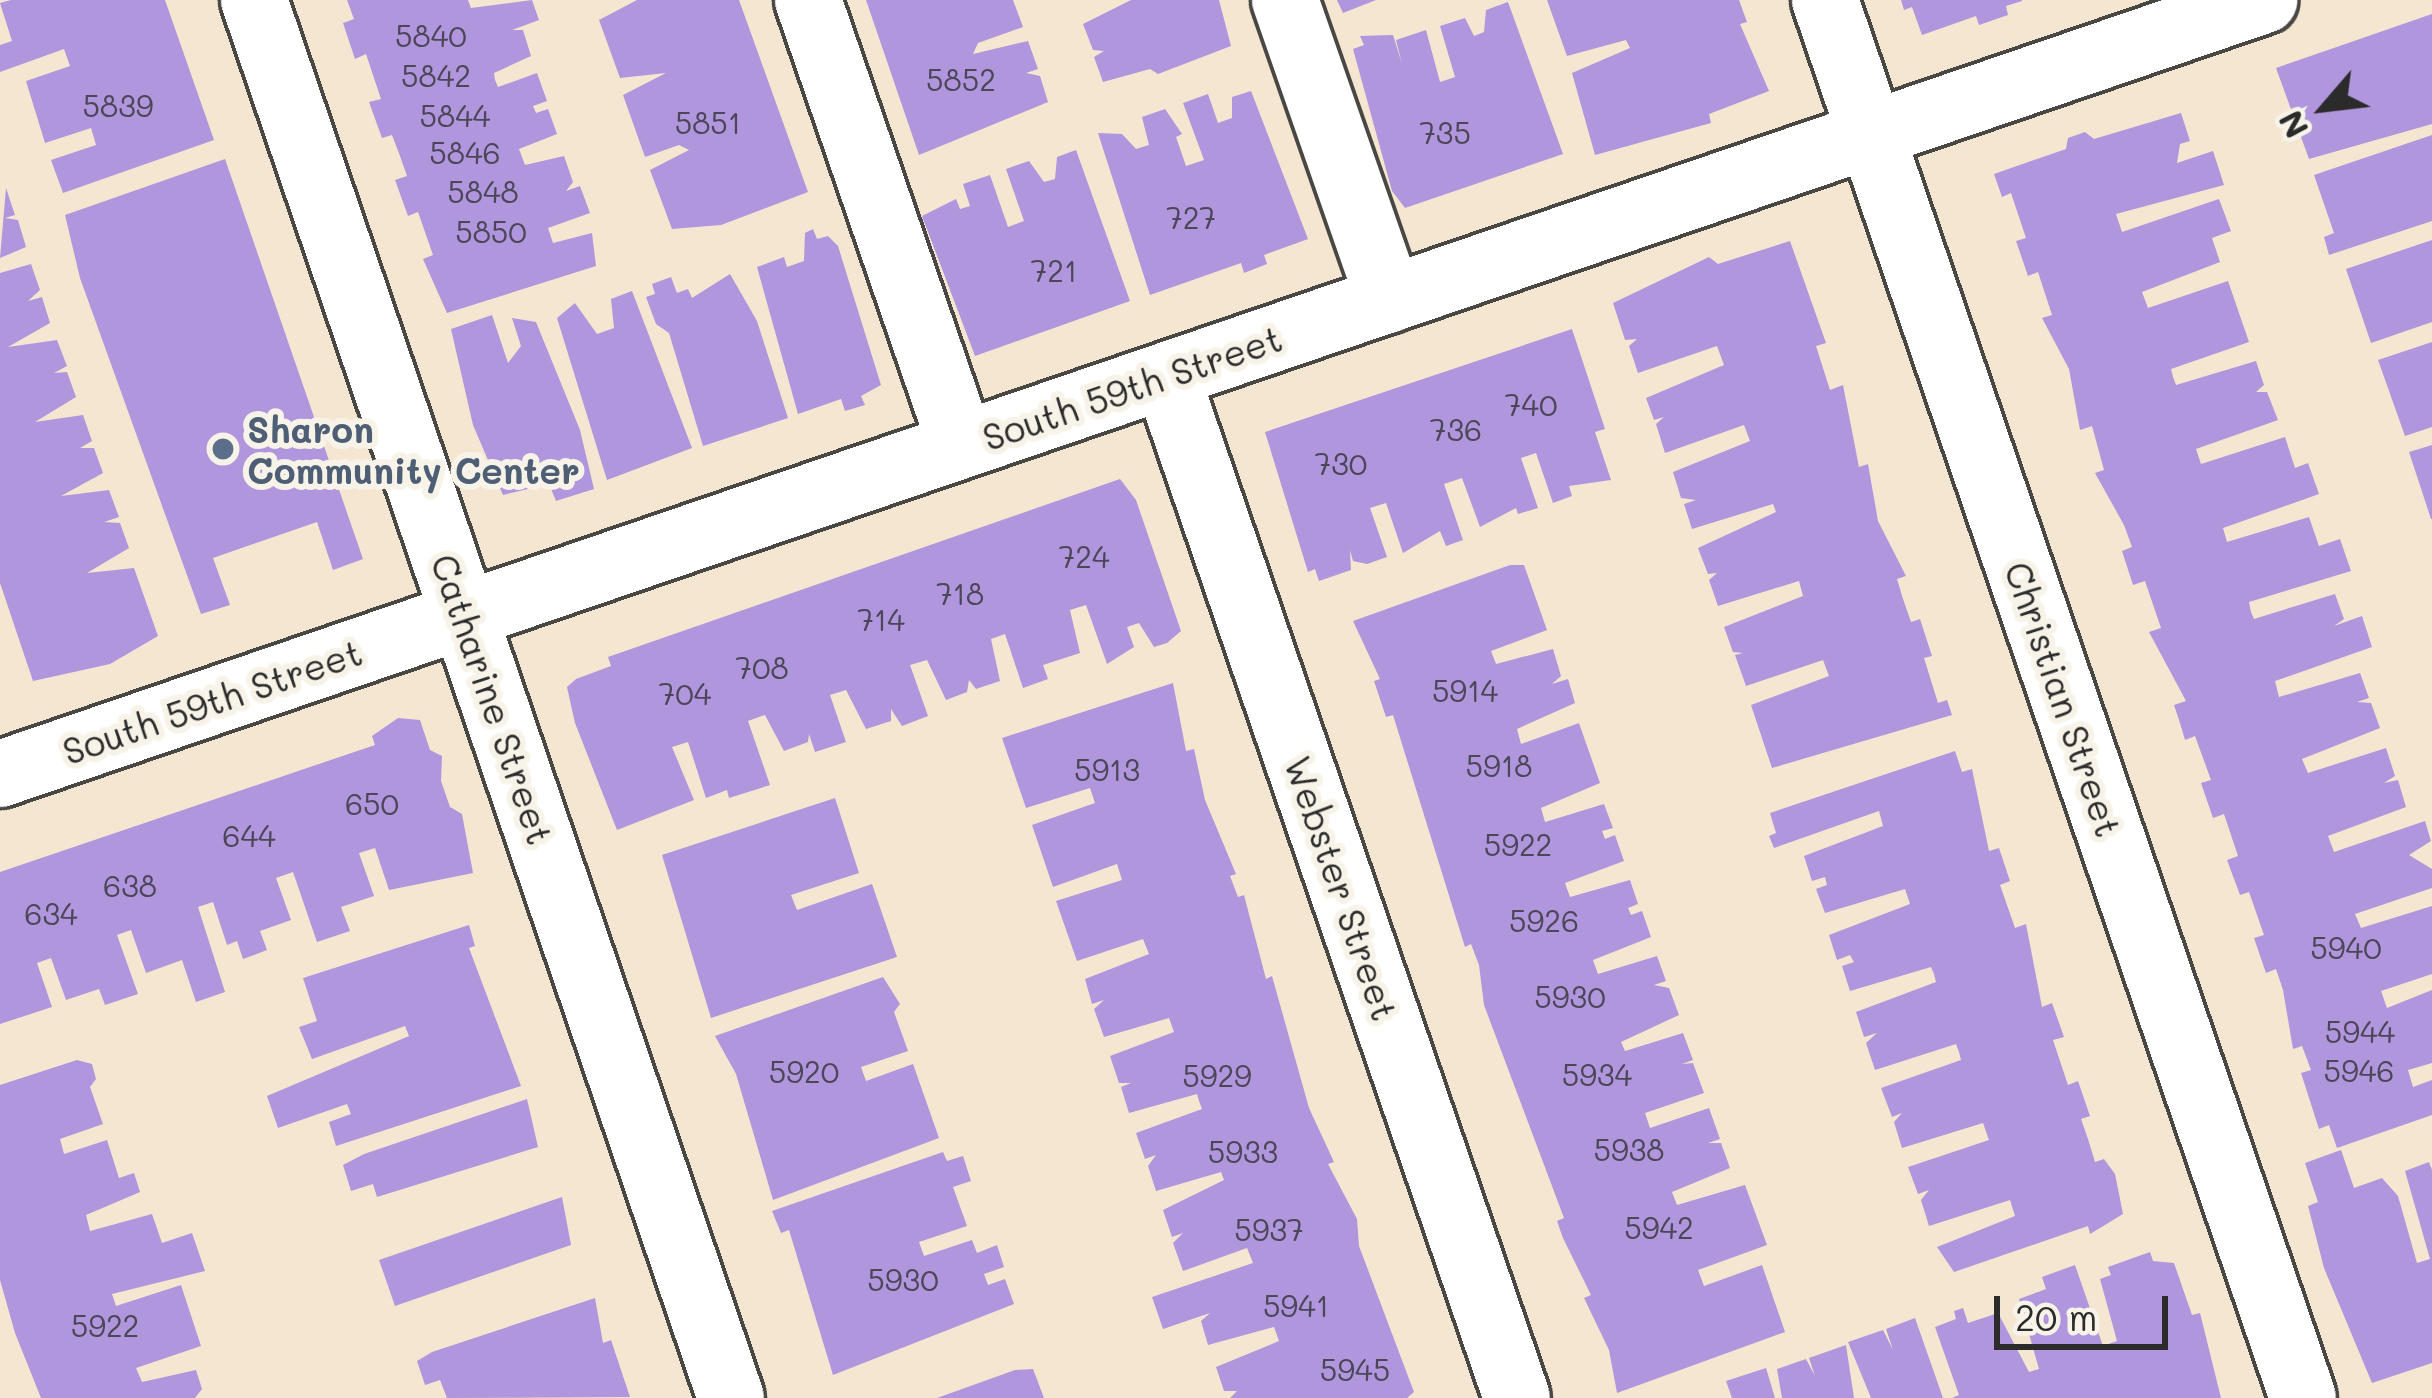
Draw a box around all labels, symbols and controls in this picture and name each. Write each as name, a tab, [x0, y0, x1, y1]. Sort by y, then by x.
house number: 5840	[395, 17, 467, 53]
north arrow	[2264, 48, 2384, 168]
house number: 5842	[401, 57, 471, 93]
house number: 5852	[926, 61, 996, 97]
house number: 5839	[83, 87, 153, 123]
house number: 5844	[420, 97, 490, 133]
house number: 5851	[675, 104, 741, 140]
text: N	[2267, 104, 2317, 146]
house number: 735	[1419, 114, 1471, 150]
house number: 5846	[429, 134, 501, 170]
house number: 5848	[447, 173, 519, 209]
house number: 727	[1166, 199, 1216, 235]
house number: 5850	[455, 213, 527, 249]
house number: 721	[1031, 252, 1077, 288]
street label: South 59th Street	[977, 316, 1287, 458]
house number: 740	[1505, 386, 1557, 422]
place label: Sharon Community Center	[247, 406, 580, 491]
house number: 736	[1430, 411, 1482, 447]
marker: Sharon Community Center	[210, 436, 236, 462]
house number: 730	[1315, 445, 1367, 481]
house number: 724	[1059, 538, 1109, 574]
street label: Catharine Street	[423, 548, 563, 850]
street label: Christian Street	[1997, 556, 2131, 842]
house number: 718	[936, 575, 984, 611]
house number: 714	[857, 601, 905, 637]
street label: South 59th Street	[57, 630, 367, 772]
house number: 708	[735, 649, 789, 685]
house number: 5914	[1432, 672, 1498, 708]
house number: 704	[659, 675, 711, 711]
house number: 5918	[1466, 747, 1532, 783]
street label: Webster Street	[1277, 750, 1407, 1026]
house number: 5913	[1074, 751, 1140, 787]
house number: 650	[345, 785, 399, 821]
house number: 644	[222, 817, 276, 853]
house number: 5922	[1484, 826, 1552, 862]
house number: 638	[103, 867, 157, 903]
house number: 634	[24, 895, 78, 931]
house number: 5926	[1509, 902, 1579, 938]
house number: 5940	[2310, 929, 2382, 965]
house number: 5930	[1534, 978, 1606, 1014]
house number: 5944	[2325, 1013, 2395, 1049]
house number: 5946	[2324, 1052, 2394, 1088]
house number: 5920	[769, 1053, 839, 1089]
house number: 5934	[1562, 1056, 1632, 1092]
house number: 5929	[1182, 1057, 1252, 1093]
house number: 5938	[1594, 1131, 1664, 1167]
house number: 5933	[1208, 1133, 1278, 1169]
house number: 5942	[1624, 1209, 1694, 1245]
house number: 5937	[1234, 1211, 1304, 1247]
house number: 5930	[867, 1261, 939, 1297]
scale bar	[2000, 1272, 2174, 1346]
house number: 5941	[1263, 1287, 1329, 1323]
text: 20 m	[2015, 1293, 2097, 1340]
house number: 5922	[71, 1307, 139, 1343]
house number: 5945	[1320, 1351, 1390, 1387]

